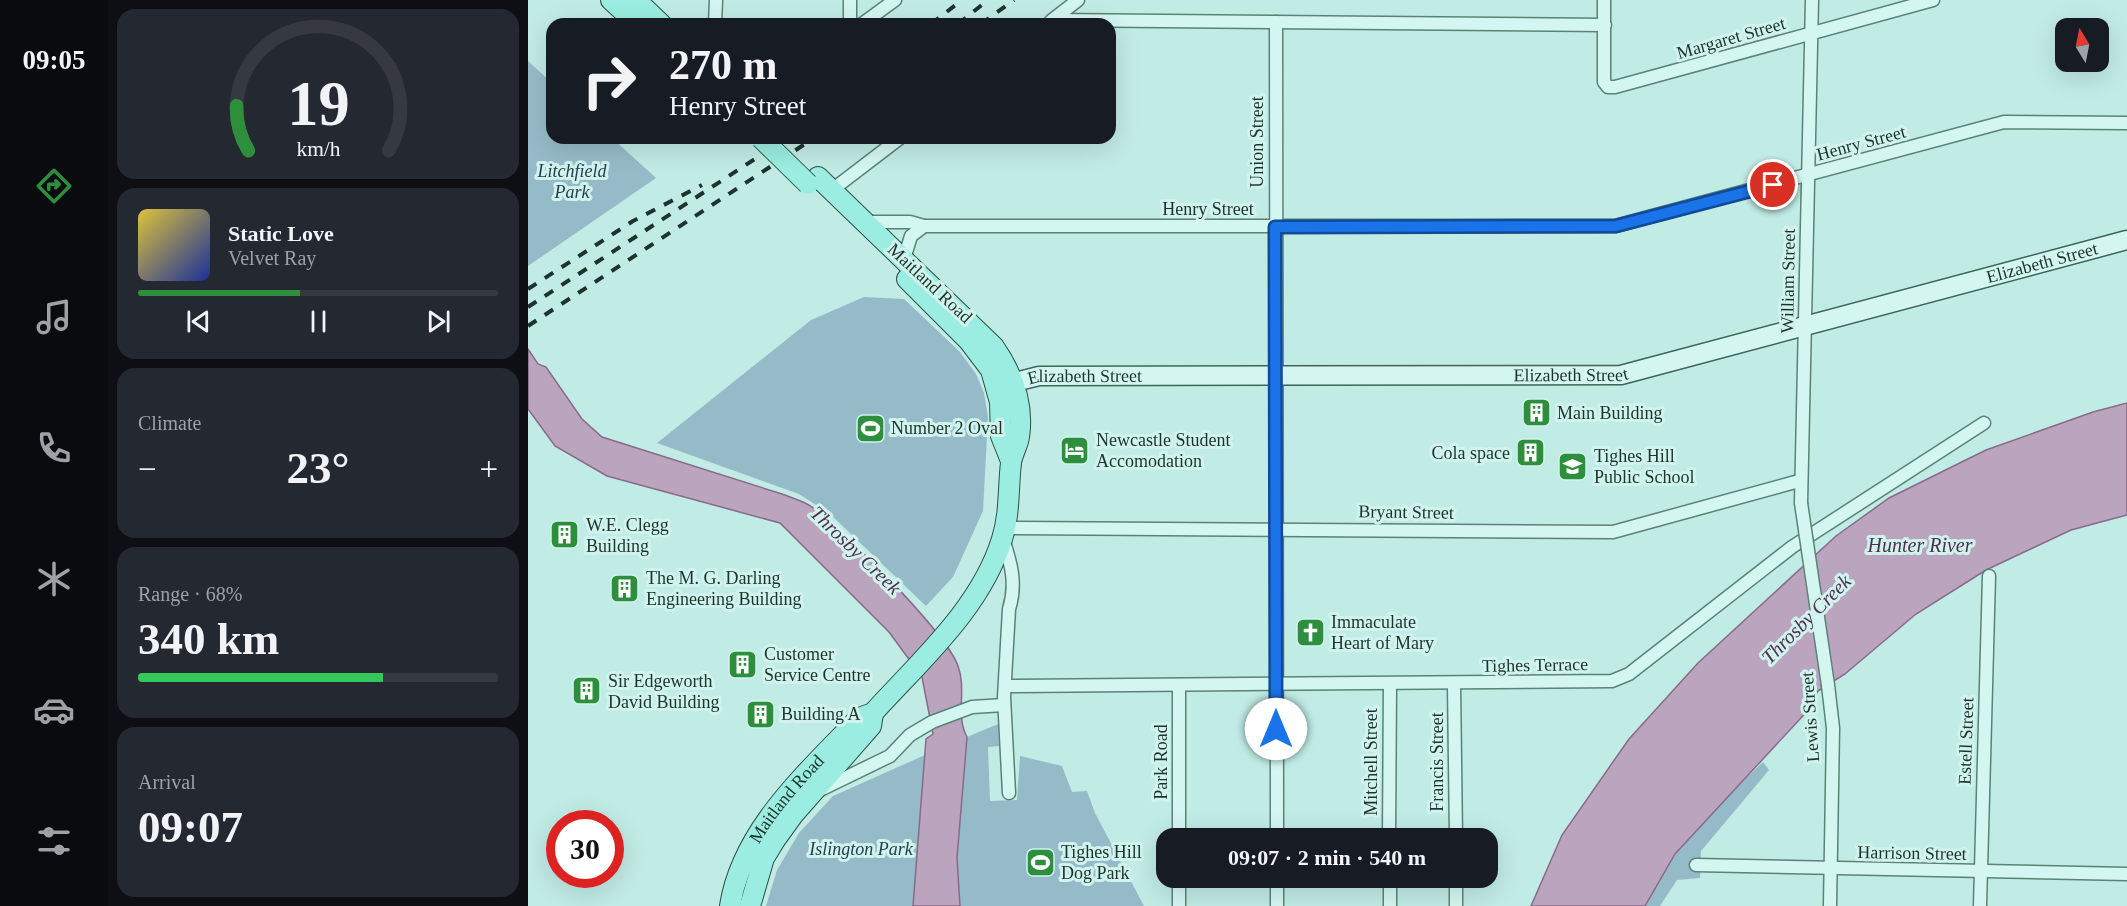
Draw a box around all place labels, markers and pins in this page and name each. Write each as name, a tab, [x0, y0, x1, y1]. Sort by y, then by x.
pin	[1747, 159, 1798, 210]
building icon: Main Building	[1520, 397, 1552, 429]
place label: Main Building	[1557, 403, 1663, 423]
sports icon: Number 2 Oval	[854, 412, 886, 444]
place label: Number 2 Oval	[891, 418, 1003, 438]
place label: Newcastle Student Accomodation	[1096, 430, 1230, 471]
hotel icon: Newcastle Student Accomodation	[1059, 434, 1091, 466]
building icon: Cola space	[1515, 437, 1547, 469]
place label: Cola space	[1432, 443, 1510, 463]
place label: Tighes Hill Public School	[1594, 446, 1695, 487]
school or university icon: Tighes Hill Public School	[1557, 450, 1589, 482]
place label: W.E. Clegg Building	[586, 515, 669, 556]
building icon: W.E. Clegg Building	[549, 519, 581, 551]
place label: The M. G. Darling Engineering Building	[646, 568, 801, 609]
building icon: The M. G. Darling Engineering Building	[609, 572, 641, 604]
place label: Immaculate Heart of Mary	[1331, 612, 1434, 653]
church icon: Immaculate Heart of Mary	[1294, 616, 1326, 648]
place label: Customer Service Centre	[764, 644, 870, 685]
building icon: Customer Service Centre	[727, 648, 759, 680]
place label: Sir Edgeworth David Building	[608, 671, 720, 712]
building icon: Sir Edgeworth David Building	[571, 675, 603, 707]
building icon: Building A	[744, 698, 776, 730]
place label: Building A	[781, 704, 861, 724]
place label: Tighes Hill Dog Park	[1061, 842, 1142, 883]
sports icon: Tighes Hill Dog Park	[1024, 846, 1056, 878]

